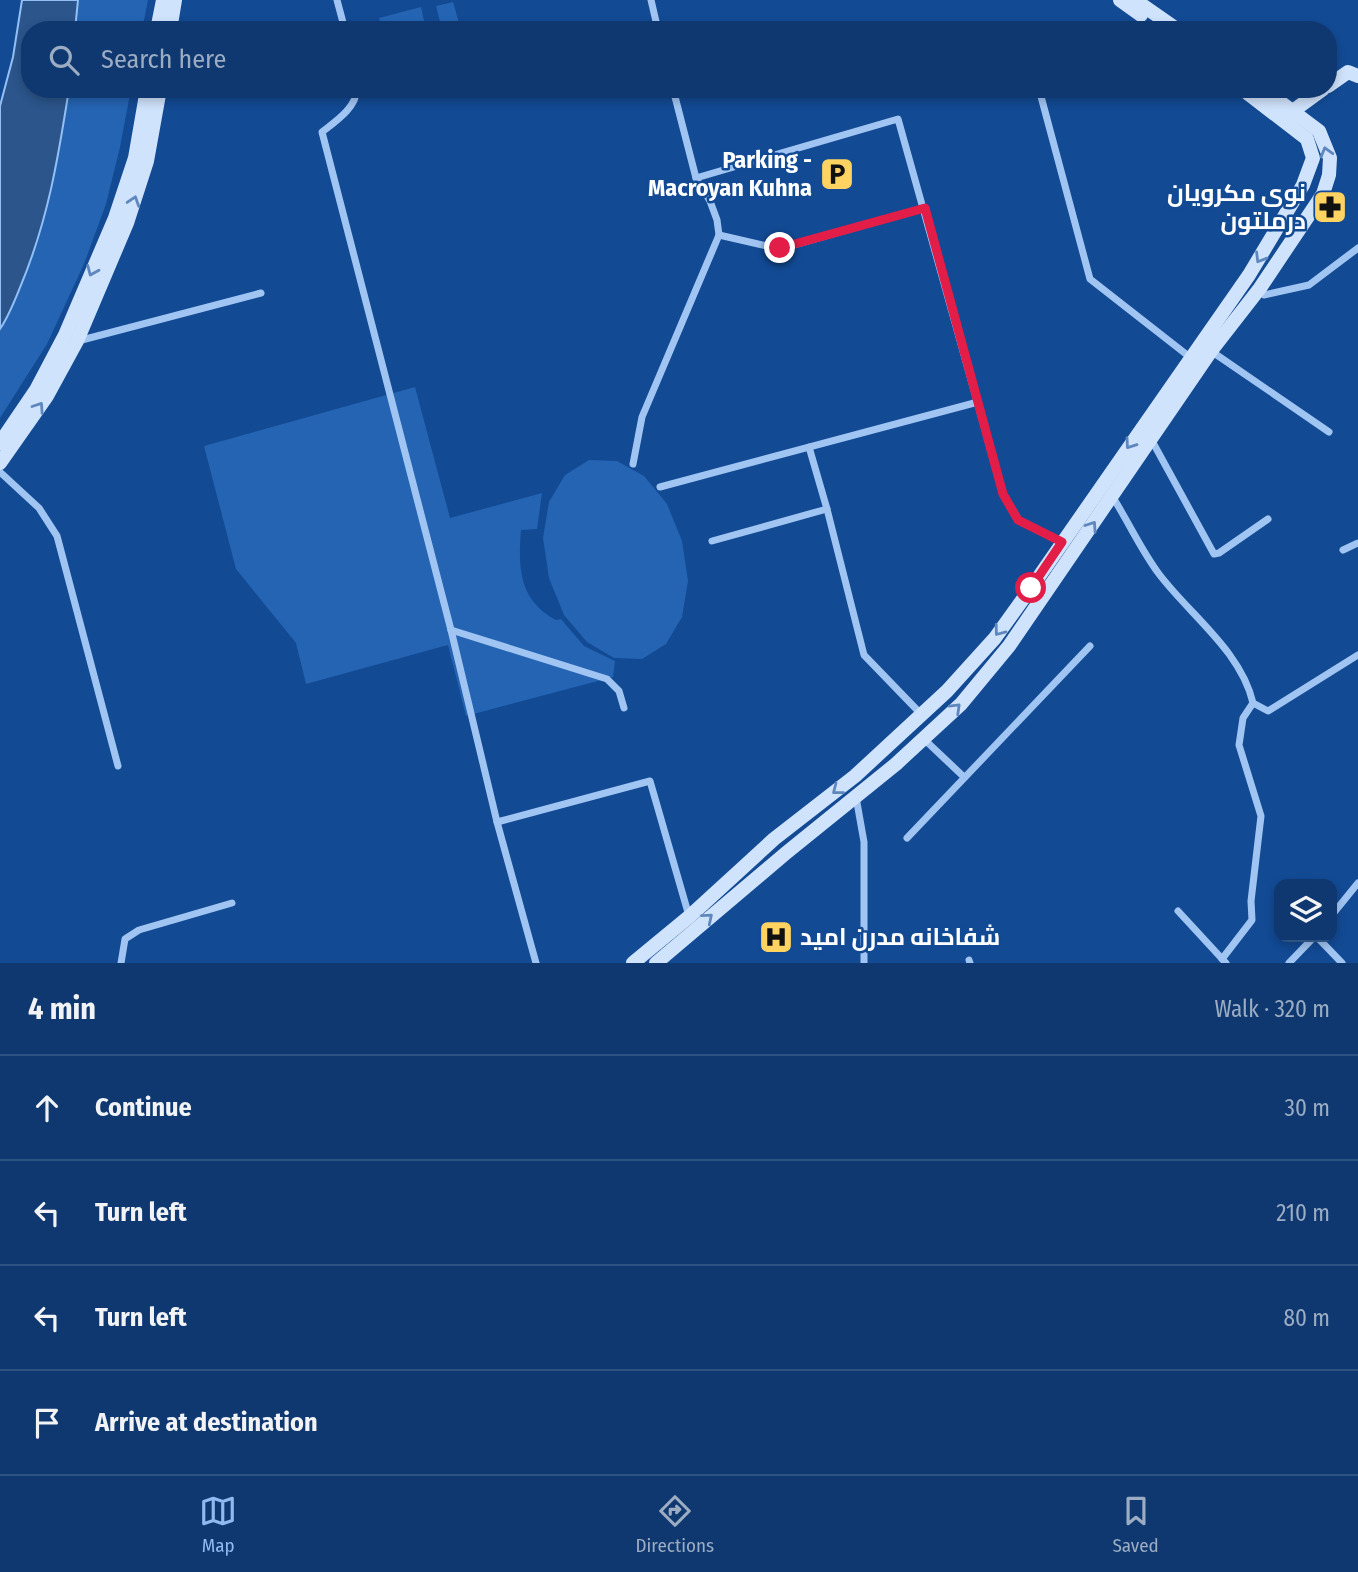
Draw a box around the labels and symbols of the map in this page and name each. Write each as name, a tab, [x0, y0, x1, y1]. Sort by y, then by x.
place label: Parking - Macroyan Kuhna	[648, 146, 812, 202]
one-way arrow	[1320, 147, 1334, 159]
parking icon: Parking - Macroyan Kuhna	[818, 155, 856, 193]
place label: نوی مکرویان درملتون	[1167, 179, 1306, 235]
pharmacy icon: نوی مکرویان درملتون	[1311, 188, 1349, 226]
one-way arrow	[126, 195, 140, 208]
route end	[764, 232, 795, 263]
one-way arrow	[1255, 250, 1268, 263]
one-way arrow	[87, 264, 101, 276]
one-way arrow	[31, 402, 44, 415]
one-way arrow	[1126, 436, 1138, 449]
one-way arrow	[1084, 521, 1096, 534]
route start	[1015, 572, 1046, 603]
one-way arrow	[995, 623, 1008, 635]
one-way arrow	[947, 703, 960, 716]
one-way arrow	[833, 781, 845, 794]
one-way arrow	[700, 914, 713, 927]
hospital icon: شفاخانه مدرن امید	[757, 918, 795, 956]
place label: شفاخانه مدرن امید	[800, 923, 1000, 951]

